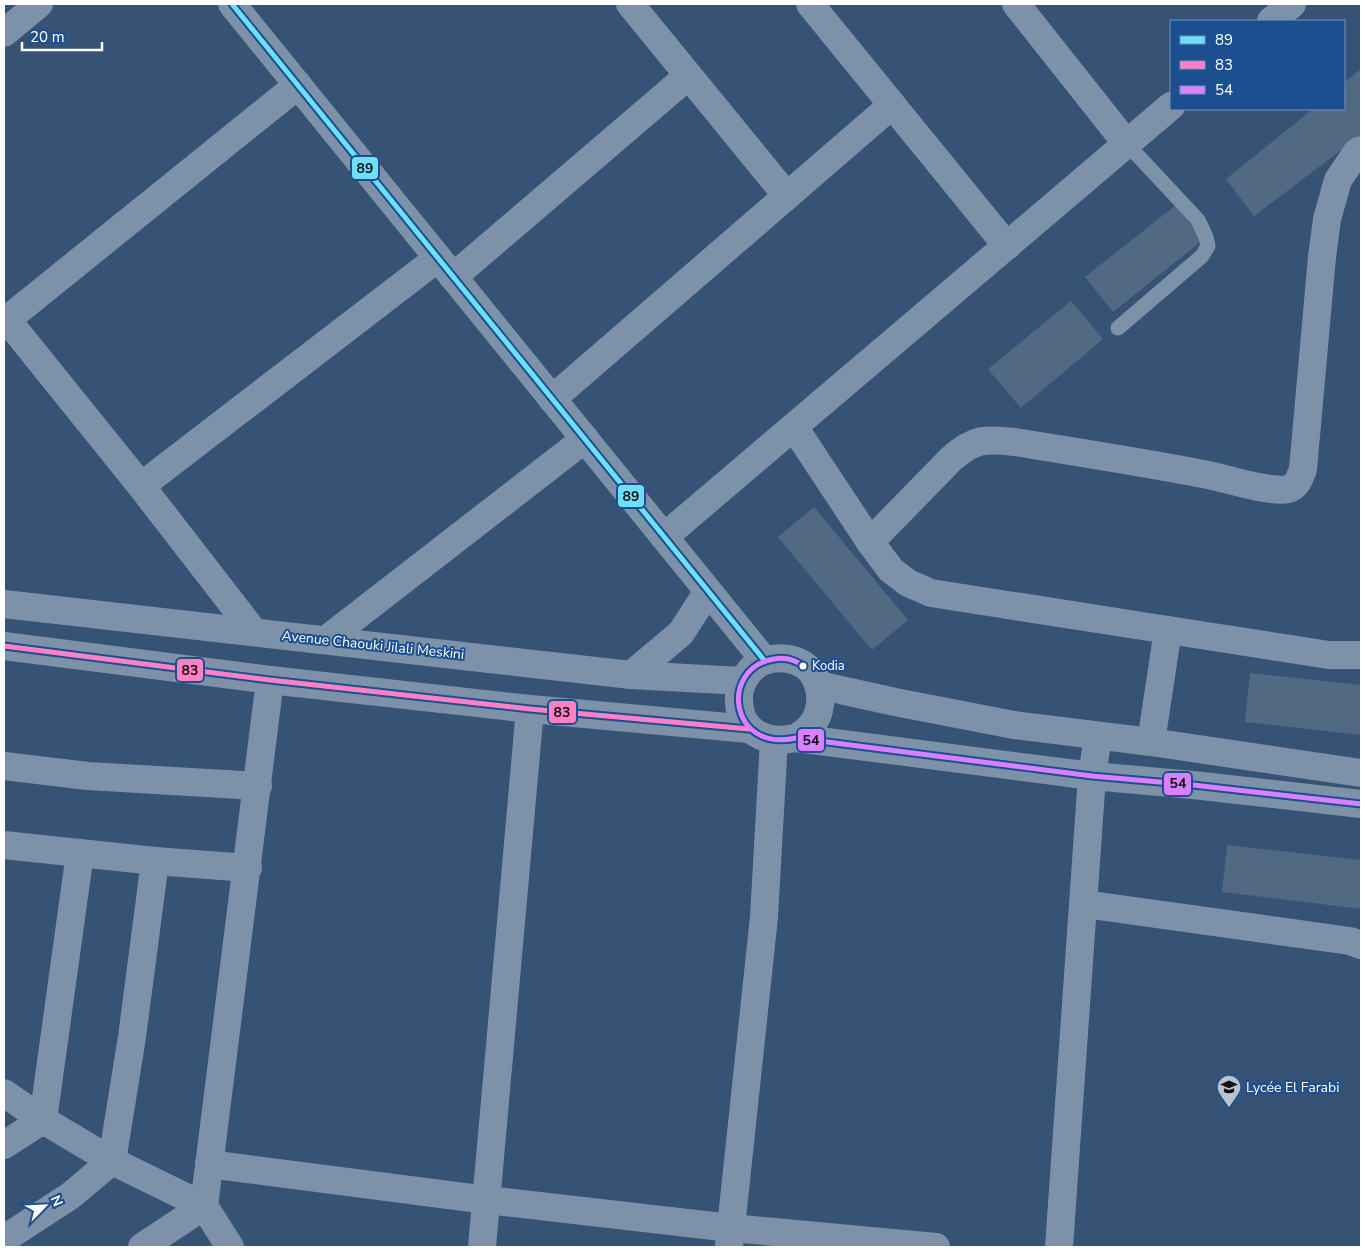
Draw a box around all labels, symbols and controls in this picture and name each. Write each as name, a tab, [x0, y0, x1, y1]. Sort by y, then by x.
scale bar	[22, 20, 102, 52]
legend	[1170, 20, 1345, 110]
text: 20 m	[30, 27, 65, 47]
text: 89	[1215, 30, 1233, 50]
text: 83	[1215, 55, 1233, 75]
text: 54	[1215, 80, 1233, 100]
line badge: 89	[351, 156, 379, 180]
text: 89	[357, 159, 373, 178]
line badge: 89	[617, 484, 645, 508]
text: 89	[623, 487, 639, 506]
street label: Avenue Chaouki Jilali Meskini	[281, 626, 465, 664]
place label: Kodia	[812, 657, 845, 675]
line badge: 83	[176, 658, 204, 682]
text: 83	[182, 661, 198, 680]
marker: Kodia	[798, 661, 808, 671]
line badge: 83	[548, 700, 577, 724]
text: 83	[554, 703, 570, 722]
line badge: 54	[797, 728, 825, 752]
text: 54	[803, 731, 820, 750]
line badge: 54	[1163, 772, 1192, 796]
text: 54	[1170, 774, 1187, 793]
school or university icon: Lycée El Farabi	[1216, 1074, 1242, 1108]
place label: Lycée El Farabi	[1246, 1078, 1339, 1097]
north arrow	[20, 1181, 70, 1231]
text: N	[46, 1192, 67, 1210]

